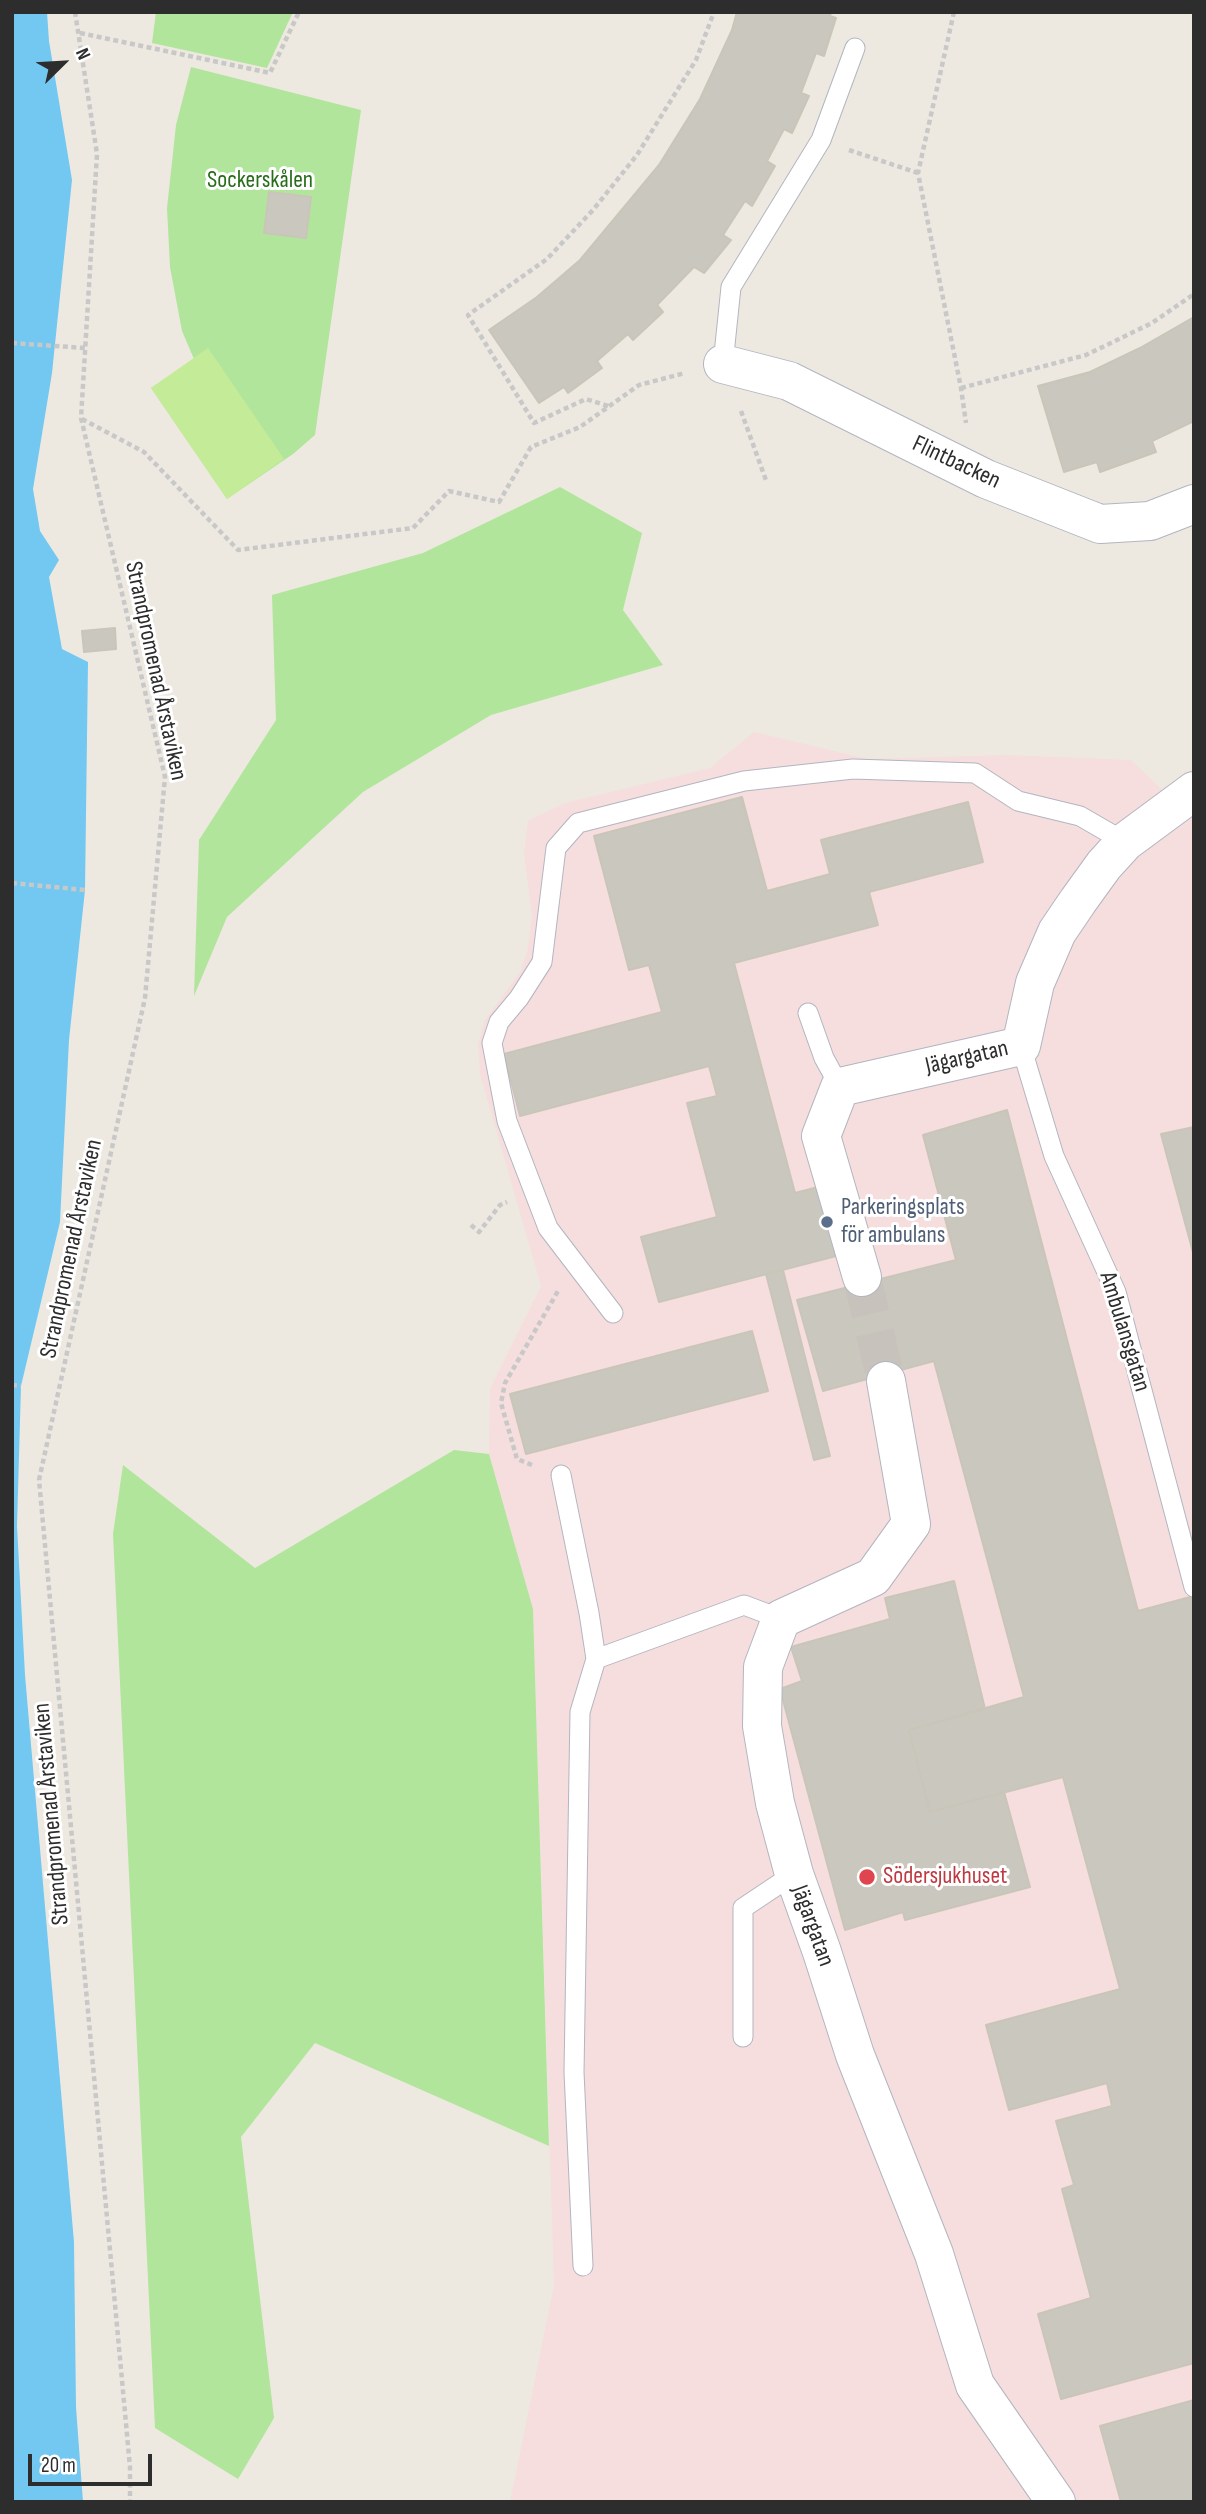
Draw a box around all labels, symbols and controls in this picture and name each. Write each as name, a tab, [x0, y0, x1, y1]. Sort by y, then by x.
north arrow	[28, 28, 98, 98]
text: N	[70, 45, 95, 64]
park label: Sockerskålen	[207, 167, 313, 195]
street label: Flintbacken	[907, 430, 1005, 496]
street label: Strandpromenad Årstaviken	[118, 559, 192, 783]
street label: Jägargatan	[923, 1035, 1011, 1081]
street label: Strandpromenad Årstaviken	[35, 1137, 109, 1361]
place label: Parkeringsplats för ambulans	[841, 1194, 965, 1250]
marker: Parkeringsplats för ambulans	[819, 1214, 835, 1230]
street label: Ambulansgatan	[1092, 1269, 1156, 1395]
street label: Strandpromenad Årstaviken	[28, 1702, 76, 1926]
place label: Södersjukhuset	[883, 1863, 1007, 1891]
marker: Södersjukhuset	[857, 1867, 877, 1887]
street label: Jägargatan	[784, 1882, 840, 1970]
scale bar	[32, 2440, 156, 2484]
text: 20 m	[41, 2453, 76, 2478]

